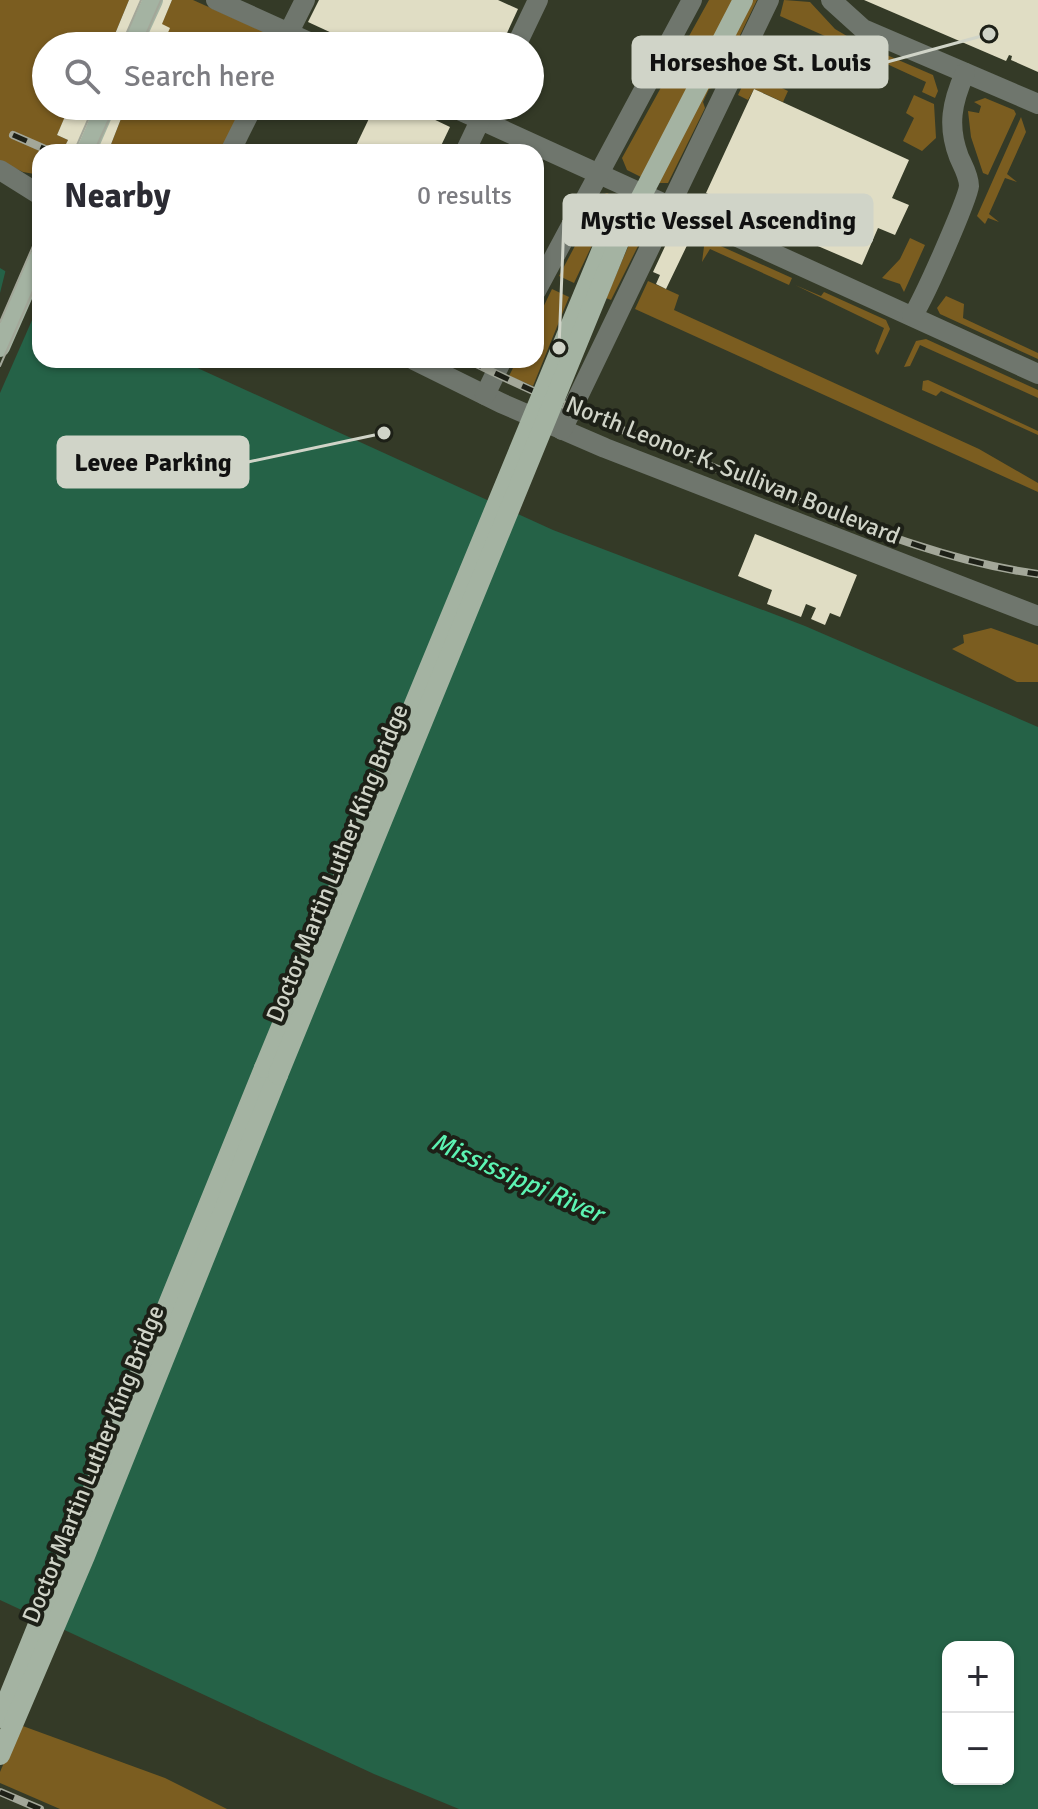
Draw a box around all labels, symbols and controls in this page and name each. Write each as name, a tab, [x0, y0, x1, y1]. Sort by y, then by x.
search box	[32, 32, 544, 120]
callout: Horseshoe St. Louis	[633, 37, 887, 87]
text: Horseshoe St. Louis	[649, 47, 871, 79]
icon: search	[60, 54, 104, 98]
text: Search here	[124, 58, 275, 95]
text: Nearby	[64, 175, 171, 217]
text: 0 results	[417, 180, 512, 212]
callout: Mystic Vessel Ascending	[564, 195, 872, 245]
text: Mystic Vessel Ascending	[580, 205, 856, 237]
street label: North Leonor K. Sullivan Boulevard	[562, 389, 904, 551]
callout: Levee Parking	[58, 437, 248, 487]
text: Levee Parking	[74, 447, 232, 479]
street label: Doctor Martin Luther King Bridge	[259, 700, 415, 1026]
water label: Mississippi River	[426, 1126, 611, 1232]
street label: Doctor Martin Luther King Bridge	[15, 1301, 171, 1627]
map controls	[942, 1641, 1014, 1785]
button: +	[942, 1641, 1014, 1713]
button: −	[942, 1713, 1014, 1785]

